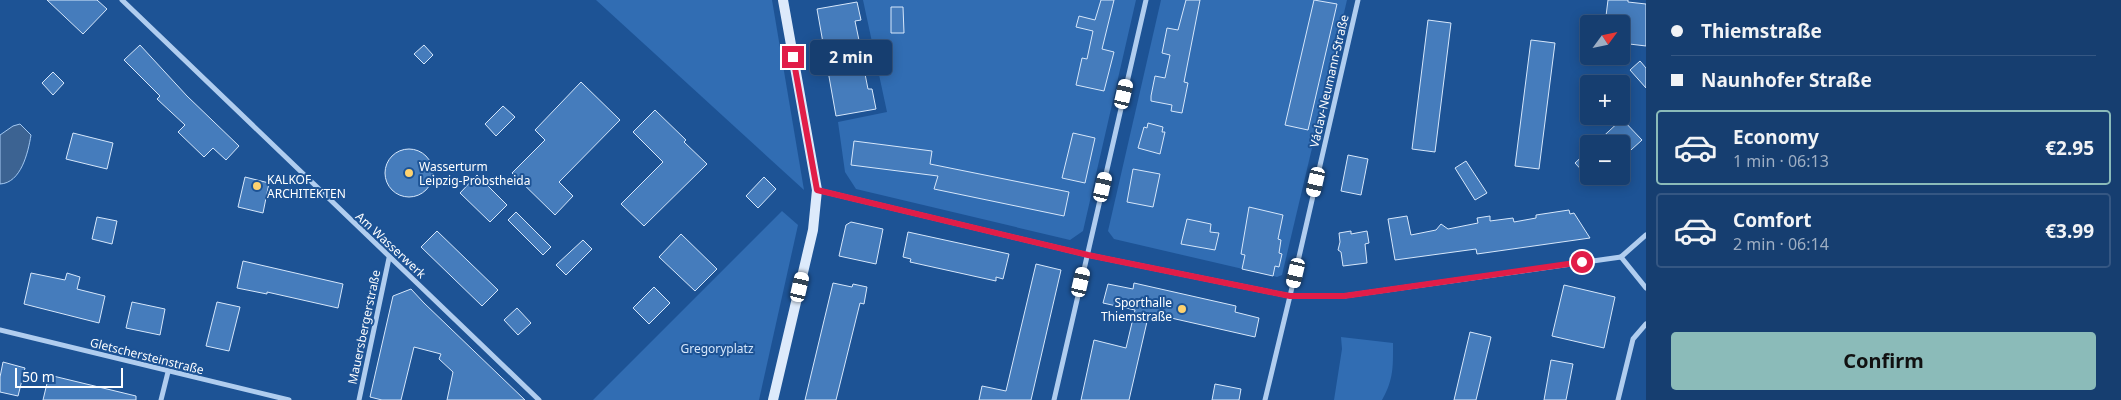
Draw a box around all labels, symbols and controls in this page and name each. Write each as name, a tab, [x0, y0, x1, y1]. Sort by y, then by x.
street label: Václav-Neumann-Straße	[1305, 13, 1353, 149]
north arrow	[1580, 15, 1630, 65]
map controls	[1580, 15, 1630, 185]
text: Thiemstraße	[1701, 18, 1822, 44]
callout: 2 min	[810, 40, 893, 74]
route end	[782, 46, 804, 68]
text: 2 min	[829, 46, 873, 68]
text: Naunhofer Straße	[1701, 67, 1872, 93]
button: +	[1580, 75, 1630, 125]
car	[1113, 78, 1134, 110]
text: Economy	[1733, 124, 1819, 150]
icon: car	[1673, 125, 1718, 170]
button: −	[1580, 135, 1630, 185]
text: €2.95	[2045, 135, 2094, 161]
text: 1 min · 06:13	[1733, 150, 1829, 172]
place label: Wasserturm Leipzig-Probstheida	[419, 158, 530, 189]
car	[1305, 166, 1326, 198]
marker: Wasserturm Leipzig-Probstheida	[403, 167, 415, 179]
place label: KALKOF ARCHITEKTEN	[267, 171, 346, 202]
car	[1092, 171, 1113, 203]
marker: KALKOF ARCHITEKTEN	[251, 180, 263, 192]
text: Comfort	[1733, 207, 1812, 233]
street label: Am Wasserwerk	[352, 208, 430, 282]
icon: car	[1673, 208, 1718, 253]
text: €3.99	[2045, 218, 2094, 244]
text: 2 min · 06:14	[1733, 233, 1829, 255]
route start	[1571, 251, 1593, 273]
car	[1285, 257, 1306, 289]
car	[1070, 266, 1091, 298]
street label: Mauersbergerstraße	[344, 268, 384, 386]
car	[789, 271, 810, 303]
place label: Sporthalle Thiemstraße	[1101, 294, 1172, 325]
marker: Sporthalle Thiemstraße	[1176, 303, 1188, 315]
button: Confirm	[1671, 332, 2096, 390]
street label: Gletschersteinstraße	[88, 334, 206, 378]
park label: Gregoryplatz	[680, 340, 754, 357]
scale bar	[15, 365, 122, 388]
text: 50 m	[22, 367, 55, 386]

